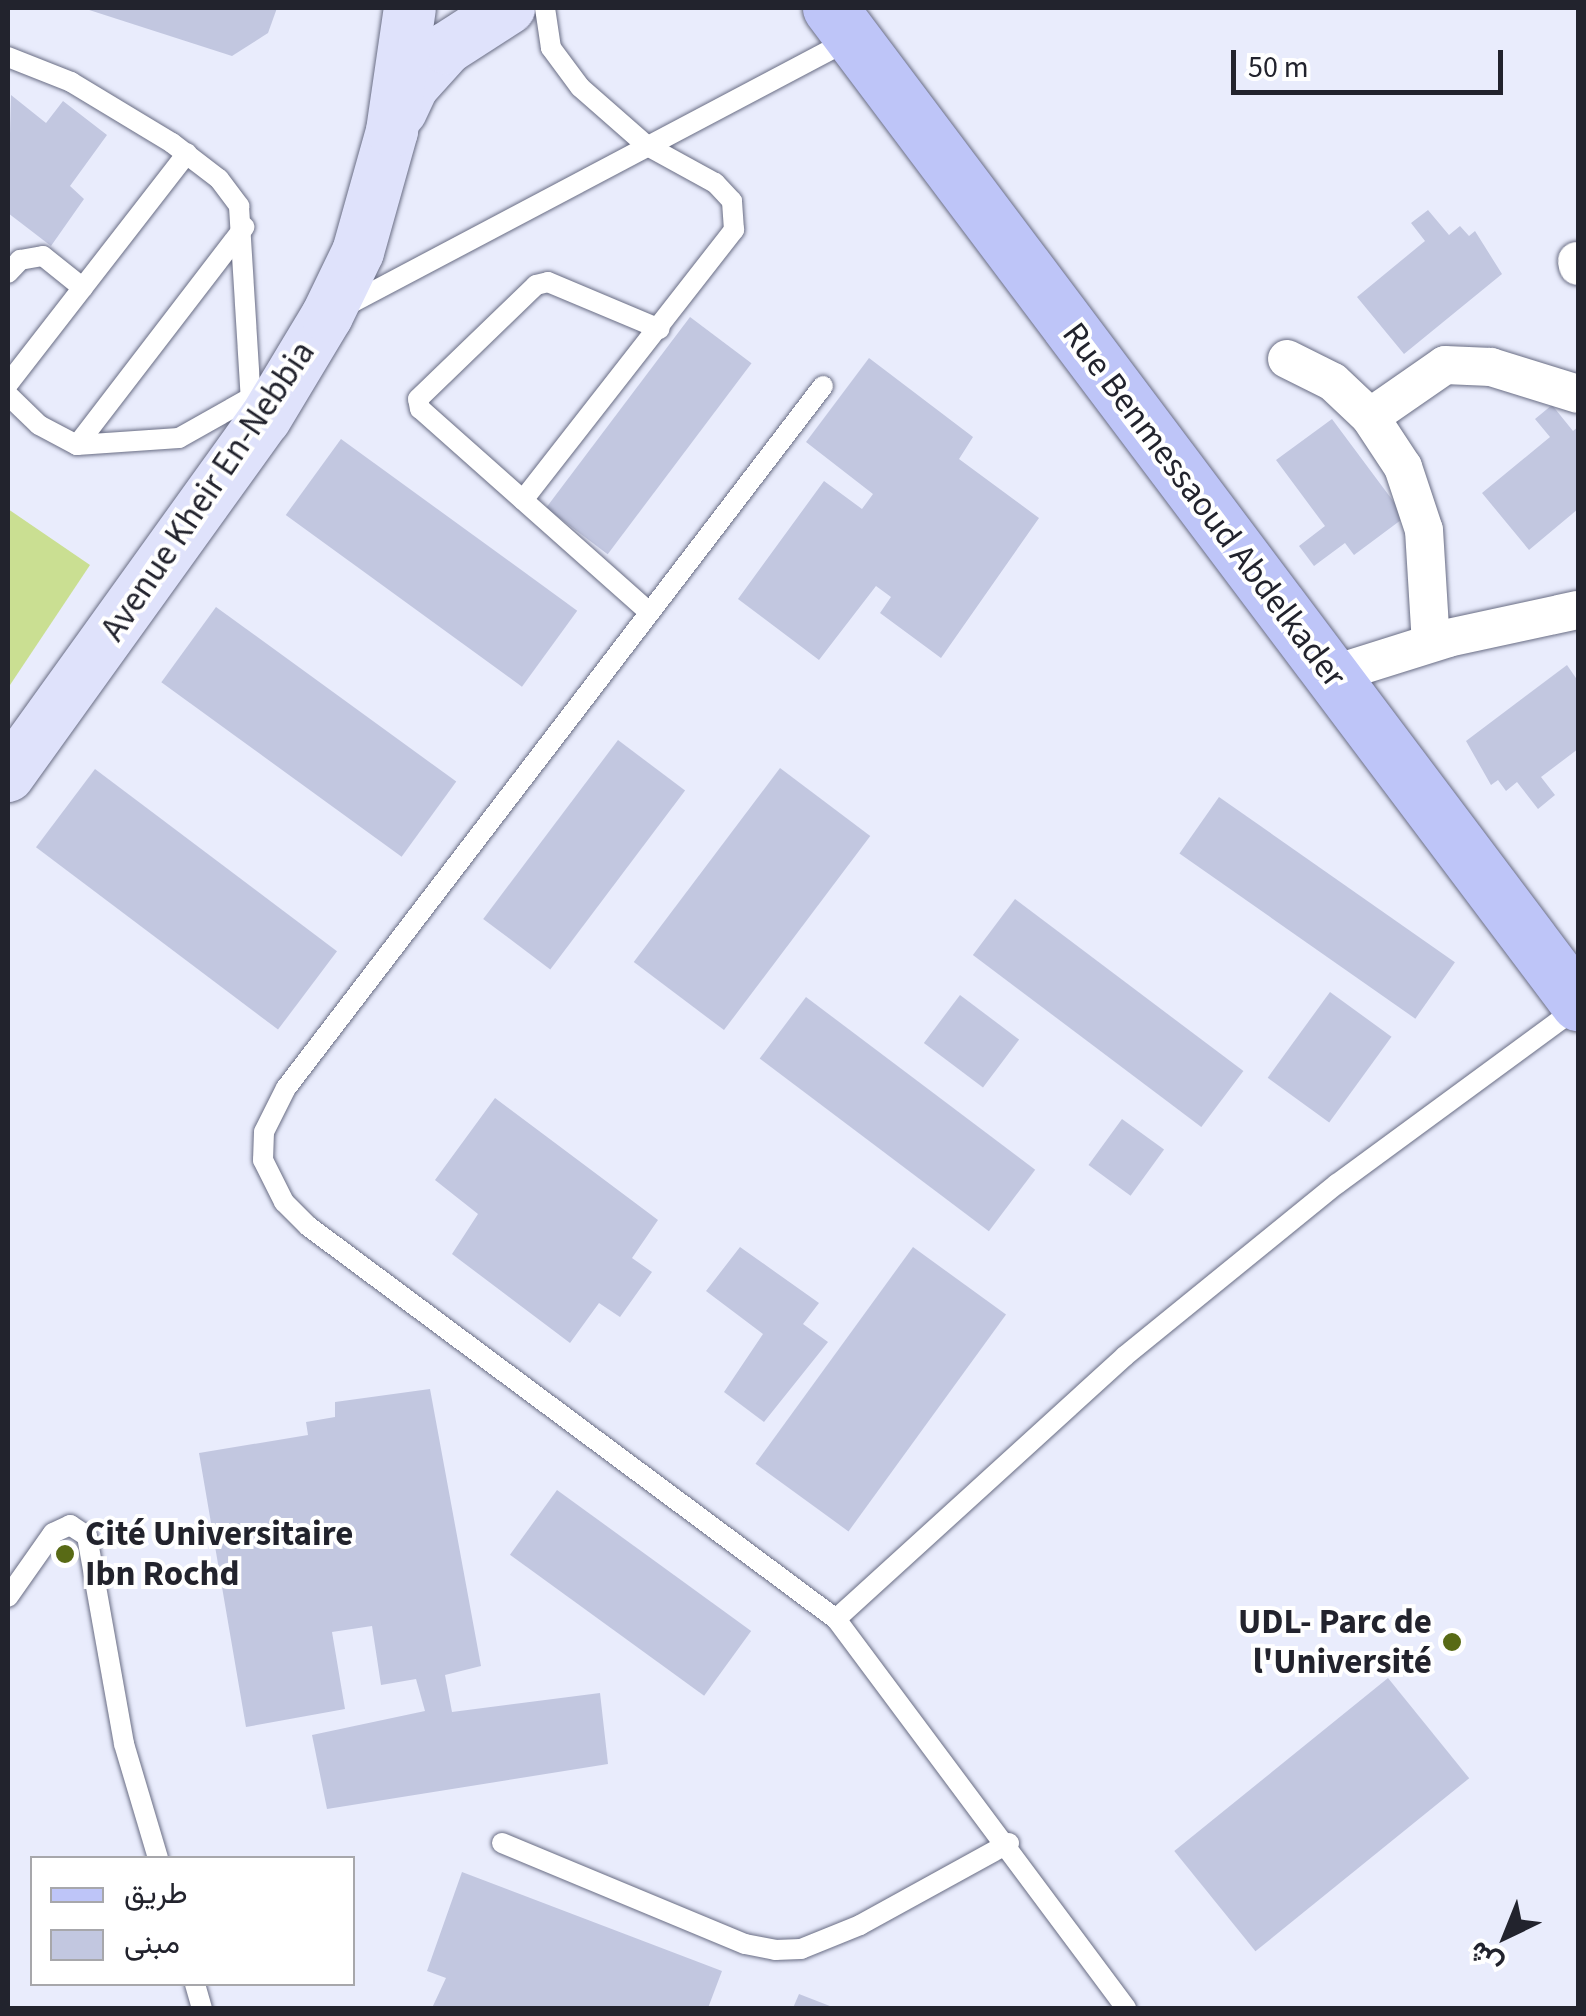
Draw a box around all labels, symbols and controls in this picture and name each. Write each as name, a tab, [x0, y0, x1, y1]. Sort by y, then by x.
scale bar	[1236, 30, 1508, 92]
text: 50 m	[1248, 46, 1309, 89]
street label: Rue Benmessaoud Abdelkader	[1053, 314, 1355, 696]
street label: Avenue Kheir En-Nebbia	[92, 333, 324, 649]
place label: Cité Universitaire Ibn Rochd	[85, 1513, 353, 1595]
marker: Cité Universitaire Ibn Rochd	[54, 1543, 76, 1565]
place label: UDL- Parc de l'Université	[1238, 1601, 1432, 1683]
marker: UDL- Parc de l'Université	[1441, 1631, 1463, 1653]
legend	[30, 1856, 355, 1986]
text: طريق	[124, 1872, 188, 1915]
north arrow	[1456, 1886, 1556, 1986]
text: مبنى	[124, 1922, 180, 1965]
text: ش	[1460, 1932, 1511, 1984]

